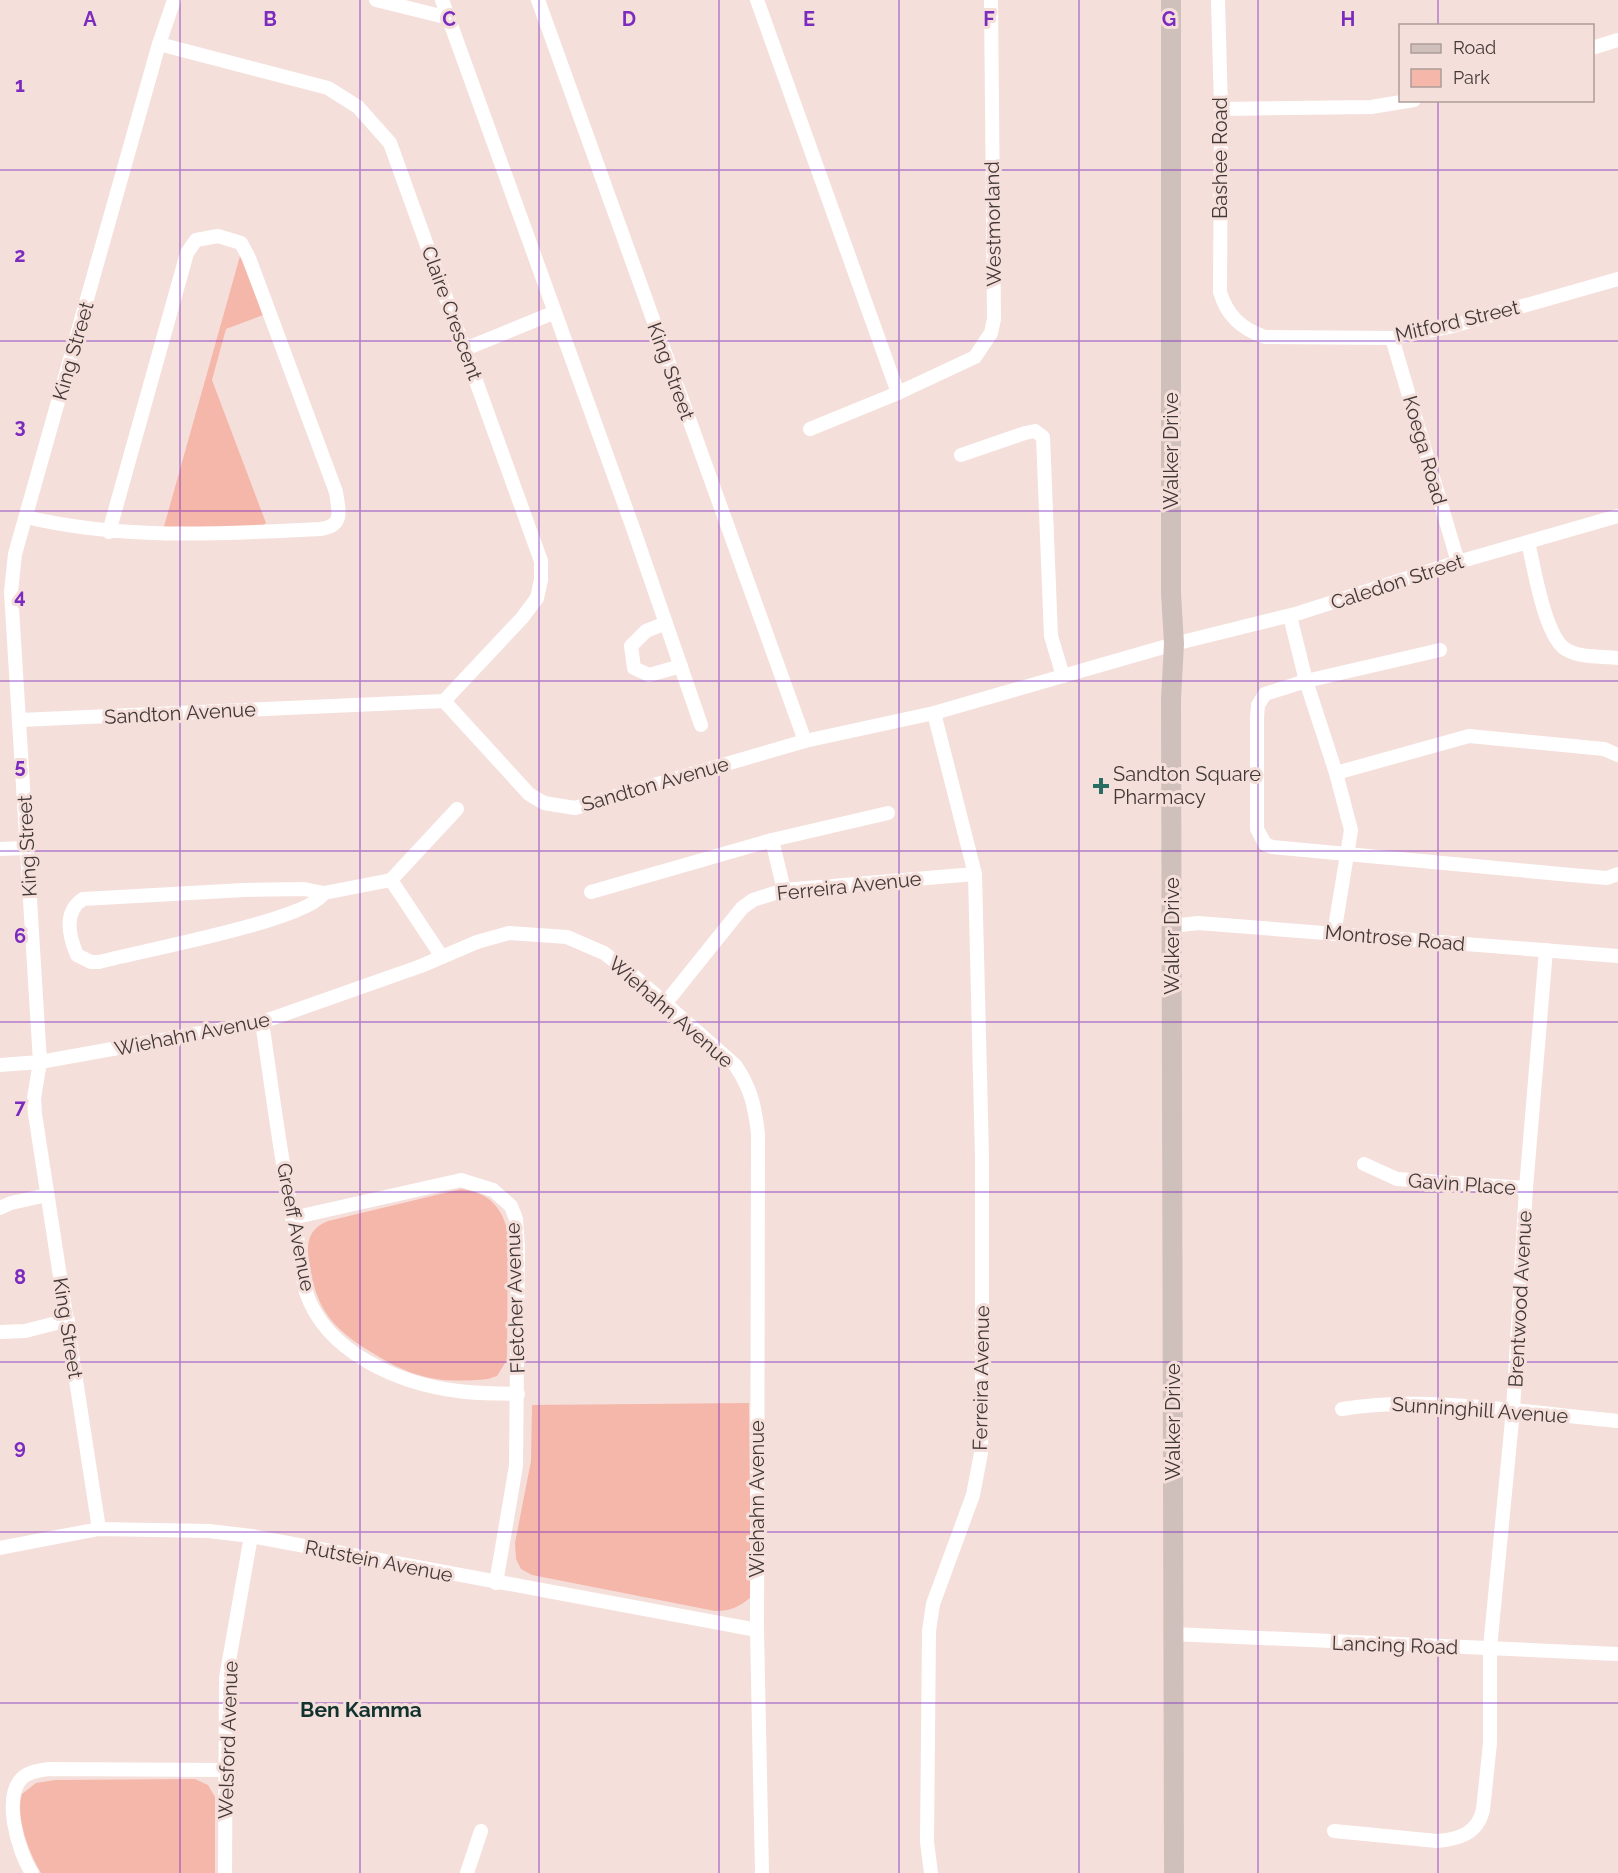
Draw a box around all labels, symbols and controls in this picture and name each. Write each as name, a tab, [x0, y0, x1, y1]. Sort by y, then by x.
text: A	[83, 7, 97, 31]
text: B	[263, 7, 277, 31]
text: C	[442, 7, 456, 31]
text: D	[622, 7, 636, 31]
text: E	[803, 7, 815, 31]
text: F	[983, 7, 995, 31]
text: G	[1162, 7, 1176, 31]
text: H	[1341, 7, 1355, 31]
legend	[1399, 24, 1594, 102]
text: Road	[1453, 37, 1496, 58]
text: Park	[1453, 67, 1490, 88]
text: 1	[15, 73, 25, 97]
street label: Bashee Road	[1208, 97, 1232, 219]
street label: Westmorland	[980, 161, 1006, 287]
text: 2	[14, 243, 26, 267]
street label: Claire Crescent	[417, 243, 487, 383]
street label: Mitford Street	[1393, 295, 1522, 347]
street label: King Street	[47, 298, 99, 403]
street label: King Street	[642, 319, 700, 423]
street label: Walker Drive	[1159, 392, 1183, 510]
street label: Koega Road	[1398, 393, 1452, 507]
text: 3	[14, 414, 26, 438]
street label: Caledon Street	[1327, 549, 1467, 615]
text: 4	[14, 584, 26, 608]
street label: Sandton Avenue	[104, 697, 257, 729]
street label: Sandton Avenue	[579, 751, 732, 816]
text: 5	[14, 754, 26, 778]
place label: Sandton Square Pharmacy	[1113, 762, 1261, 809]
marker: Sandton Square Pharmacy	[1094, 779, 1108, 793]
street label: King Street	[12, 794, 42, 897]
street label: Ferreira Avenue	[776, 866, 923, 906]
street label: Walker Drive	[1160, 877, 1184, 995]
street label: Montrose Road	[1324, 920, 1466, 956]
text: 6	[14, 924, 26, 948]
street label: Wiehahn Avenue	[604, 951, 739, 1073]
street label: Wiehahn Avenue	[112, 1007, 272, 1061]
text: 7	[14, 1095, 26, 1119]
street label: Greeff Avenue	[272, 1161, 320, 1293]
street label: Gavin Place	[1407, 1168, 1517, 1200]
street label: Brentwood Avenue	[1503, 1210, 1537, 1388]
street label: Fletcher Avenue	[500, 1222, 530, 1374]
text: 8	[14, 1265, 26, 1289]
street label: King Street	[48, 1276, 88, 1380]
street label: Ferreira Avenue	[968, 1305, 994, 1451]
street label: Walker Drive	[1161, 1363, 1185, 1481]
street label: Sunninghill Avenue	[1391, 1392, 1569, 1428]
street label: Wiehahn Avenue	[745, 1420, 769, 1578]
text: 9	[14, 1435, 26, 1459]
street label: Rutstein Avenue	[303, 1535, 455, 1587]
street label: Lancing Road	[1331, 1631, 1459, 1659]
street label: Welsford Avenue	[213, 1660, 243, 1820]
district label: Ben Kamma	[300, 1697, 422, 1722]

